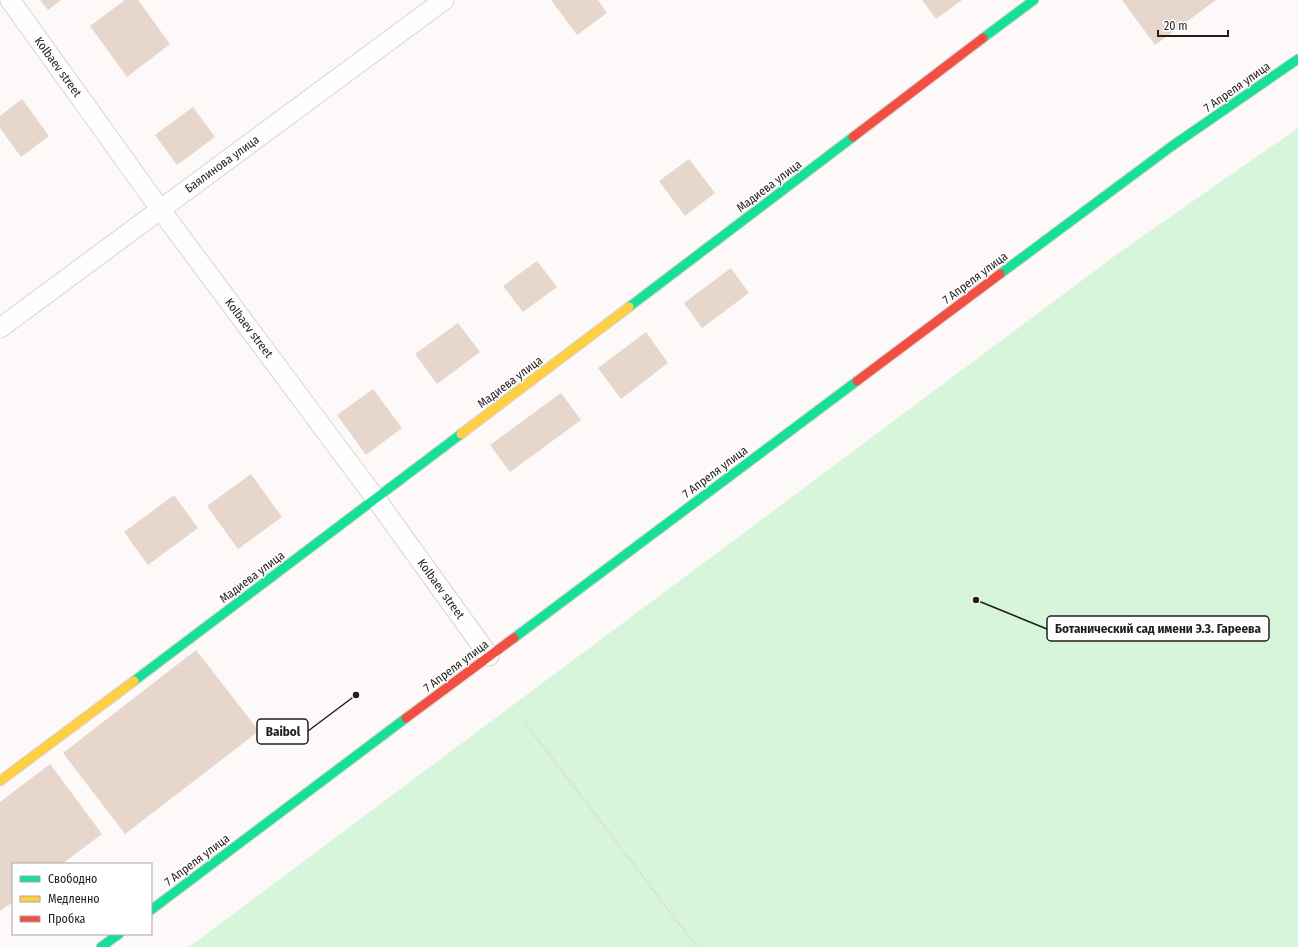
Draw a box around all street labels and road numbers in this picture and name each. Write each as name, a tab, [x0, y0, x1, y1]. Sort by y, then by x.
street label: Kolbaev street	[32, 34, 84, 100]
street label: 7 Апреля улица	[1201, 59, 1273, 115]
street label: Баялинова улица	[182, 132, 262, 196]
street label: Мадиева улица	[734, 157, 804, 215]
street label: 7 Апреля улица	[940, 249, 1010, 307]
street label: Kolbaev street	[222, 296, 276, 360]
street label: Мадиева улица	[475, 353, 545, 411]
street label: 7 Апреля улица	[680, 443, 750, 501]
street label: Мадиева улица	[217, 548, 287, 606]
street label: Kolbaev street	[415, 556, 467, 622]
street label: 7 Апреля улица	[421, 637, 491, 695]
street label: 7 Апреля улица	[162, 831, 232, 889]

